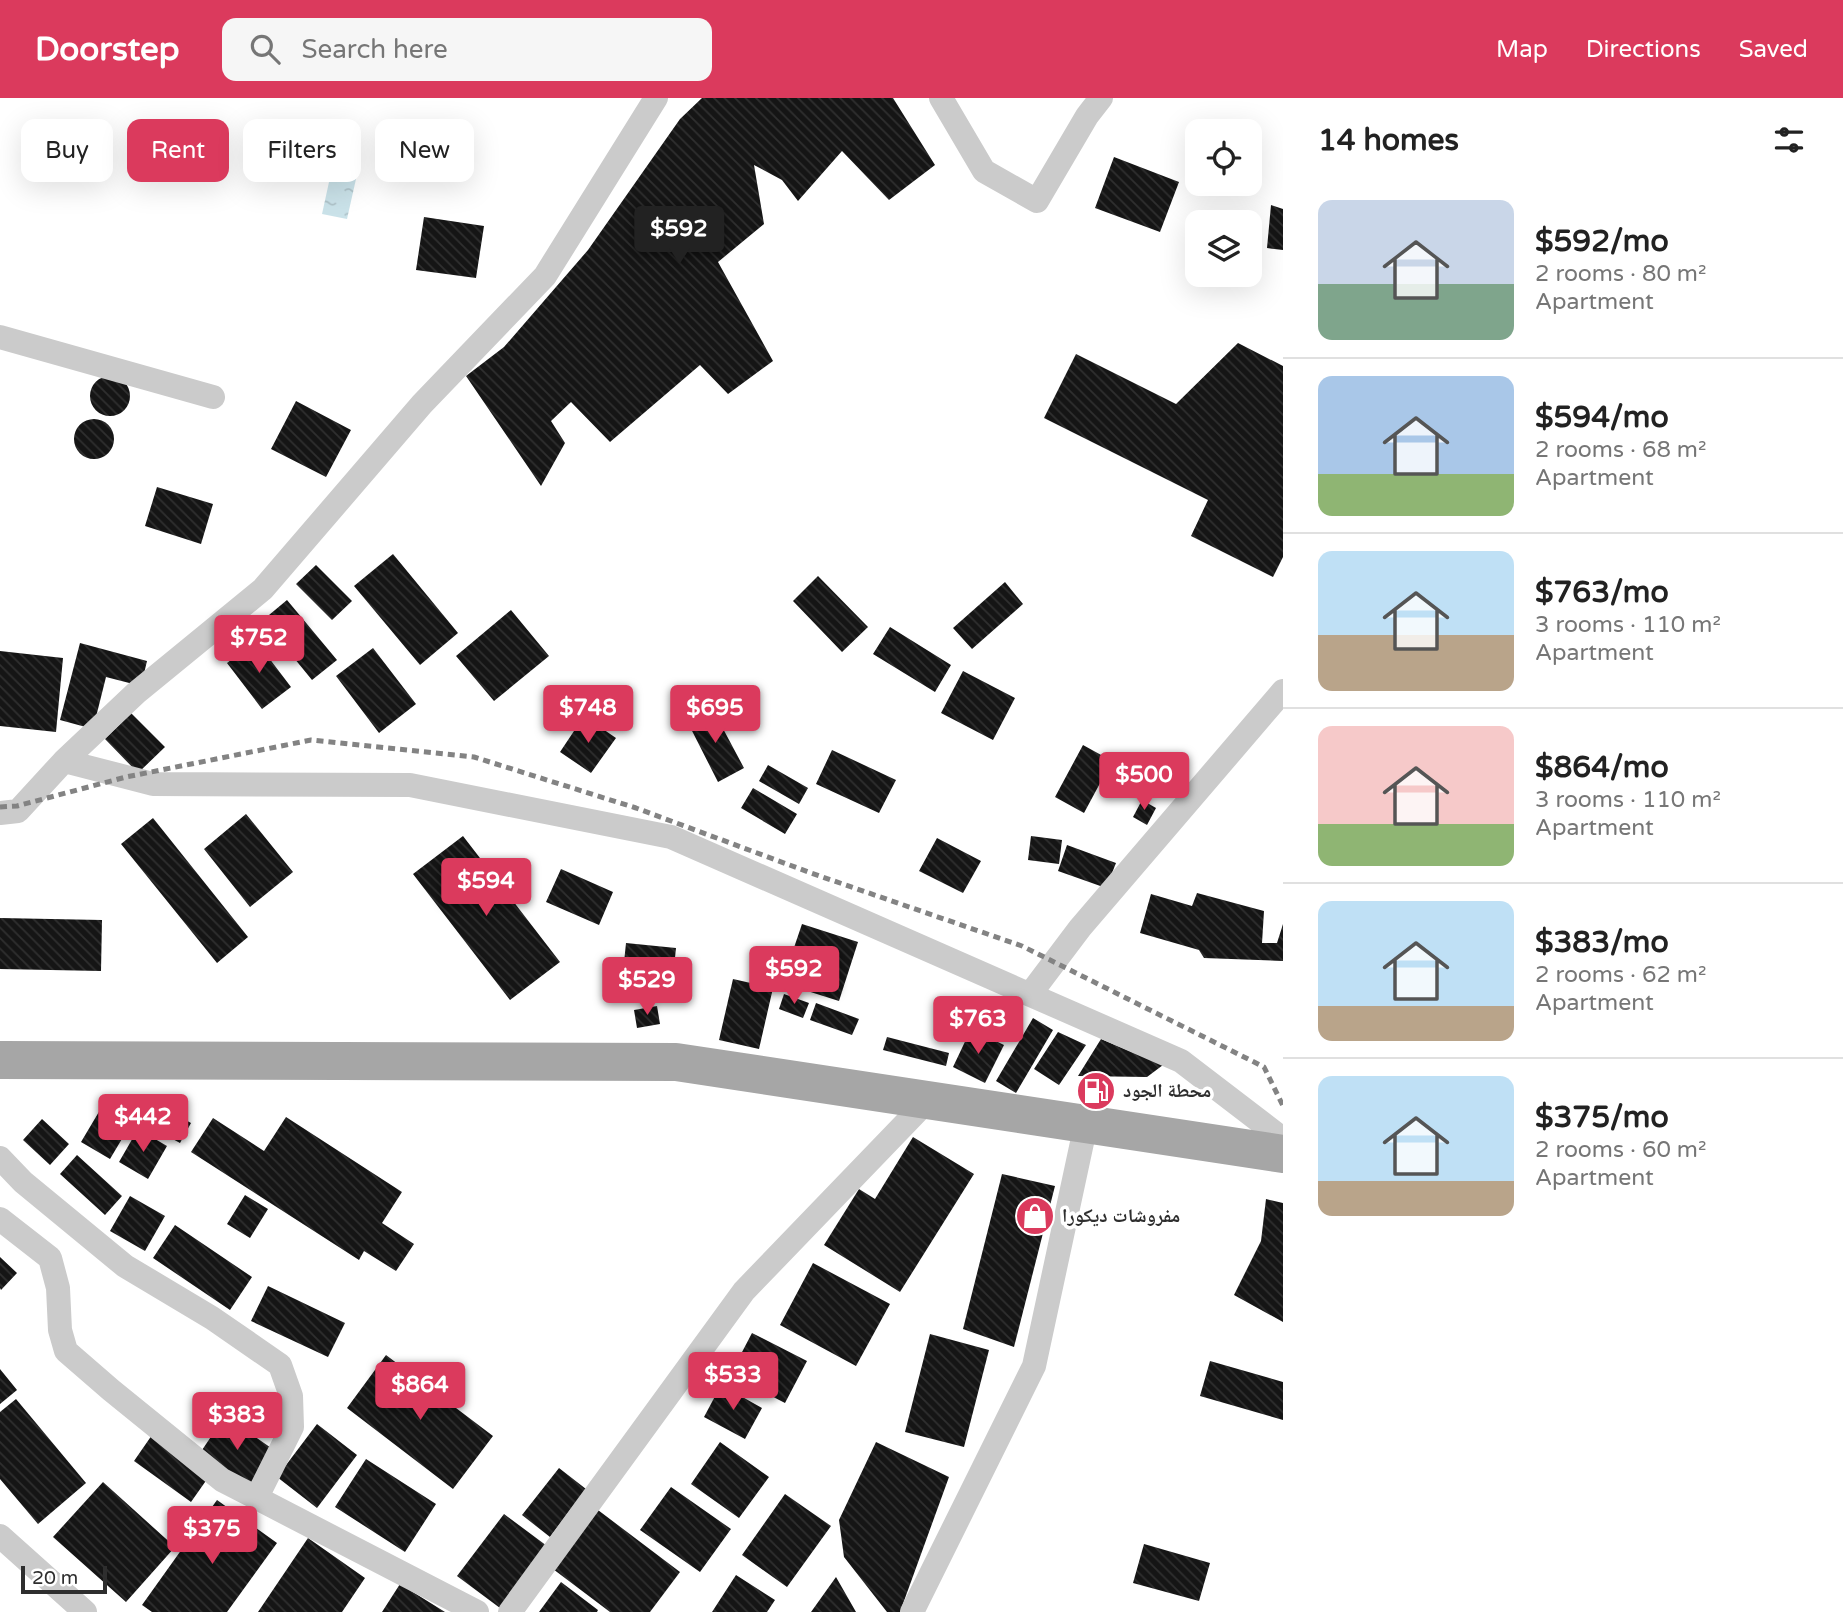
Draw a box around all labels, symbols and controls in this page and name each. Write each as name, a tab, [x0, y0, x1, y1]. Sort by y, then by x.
search box	[222, 18, 712, 81]
text: Doorstep	[35, 30, 180, 69]
icon: search	[246, 30, 284, 68]
text: Search here	[302, 34, 448, 65]
text: Map	[1496, 35, 1548, 64]
text: Directions	[1586, 35, 1701, 64]
text: Saved	[1739, 35, 1808, 64]
chip: Buy	[21, 119, 113, 182]
chip: Rent	[127, 119, 229, 182]
chip: Filters	[243, 119, 361, 182]
chip: New	[375, 119, 474, 182]
map controls	[1185, 119, 1262, 287]
button: locate	[1185, 119, 1262, 196]
icon: filters	[1770, 121, 1808, 159]
text: 14 homes	[1318, 122, 1459, 159]
pin: $592	[638, 206, 720, 266]
button: layers	[1185, 210, 1262, 287]
text: $592	[650, 215, 708, 243]
text: $592/mo	[1535, 223, 1669, 260]
icon: home	[1374, 228, 1458, 312]
text: 2 rooms · 80 m²	[1535, 260, 1706, 288]
text: Apartment	[1535, 288, 1654, 316]
text: $594/mo	[1535, 399, 1669, 436]
icon: home	[1374, 404, 1458, 488]
text: 2 rooms · 68 m²	[1535, 436, 1706, 464]
text: Apartment	[1535, 464, 1654, 492]
text: $763/mo	[1535, 574, 1669, 611]
icon: home	[1374, 579, 1458, 663]
text: 3 rooms · 110 m²	[1535, 611, 1721, 639]
pin: $752	[218, 616, 300, 675]
text: $752	[230, 624, 288, 652]
text: Apartment	[1535, 639, 1654, 667]
pin: $748	[547, 686, 629, 745]
pin: $695	[674, 686, 756, 745]
text: $748	[559, 694, 617, 722]
text: $695	[686, 694, 744, 722]
text: $864/mo	[1535, 749, 1669, 786]
pin: $500	[1103, 752, 1185, 812]
icon: home	[1374, 754, 1458, 838]
text: $500	[1115, 761, 1173, 789]
text: 3 rooms · 110 m²	[1535, 786, 1721, 814]
text: Apartment	[1535, 814, 1654, 842]
pin: $594	[445, 858, 527, 918]
text: $594	[457, 867, 515, 895]
text: $383/mo	[1535, 924, 1669, 961]
icon: home	[1374, 929, 1458, 1013]
pin: $592	[753, 946, 835, 1006]
text: $592	[765, 955, 823, 983]
pin: $529	[606, 958, 688, 1017]
text: 2 rooms · 62 m²	[1535, 961, 1706, 989]
text: $529	[618, 966, 676, 994]
text: Apartment	[1535, 989, 1654, 1017]
pin: $763	[937, 996, 1019, 1056]
text: $763	[949, 1005, 1007, 1033]
fuel station icon: محطة الجود	[1075, 1070, 1117, 1112]
place label: محطة الجود	[1123, 1080, 1211, 1102]
pin: $442	[102, 1094, 184, 1154]
text: $375/mo	[1535, 1099, 1669, 1136]
text: $442	[114, 1103, 172, 1131]
icon: home	[1374, 1104, 1458, 1188]
text: 2 rooms · 60 m²	[1535, 1136, 1706, 1164]
text: Apartment	[1535, 1164, 1654, 1192]
shop icon: مفروشات ديكورا	[1014, 1195, 1056, 1237]
place label: مفروشات ديكورا	[1062, 1205, 1180, 1227]
pin: $533	[692, 1352, 774, 1412]
text: $533	[704, 1361, 762, 1389]
pin: $864	[379, 1362, 461, 1422]
text: $864	[391, 1371, 449, 1399]
pin: $383	[196, 1392, 278, 1452]
text: $383	[208, 1401, 266, 1429]
pin: $375	[171, 1506, 253, 1566]
text: $375	[183, 1515, 241, 1543]
scale bar	[21, 1563, 107, 1595]
text: 20 m	[32, 1567, 78, 1589]

